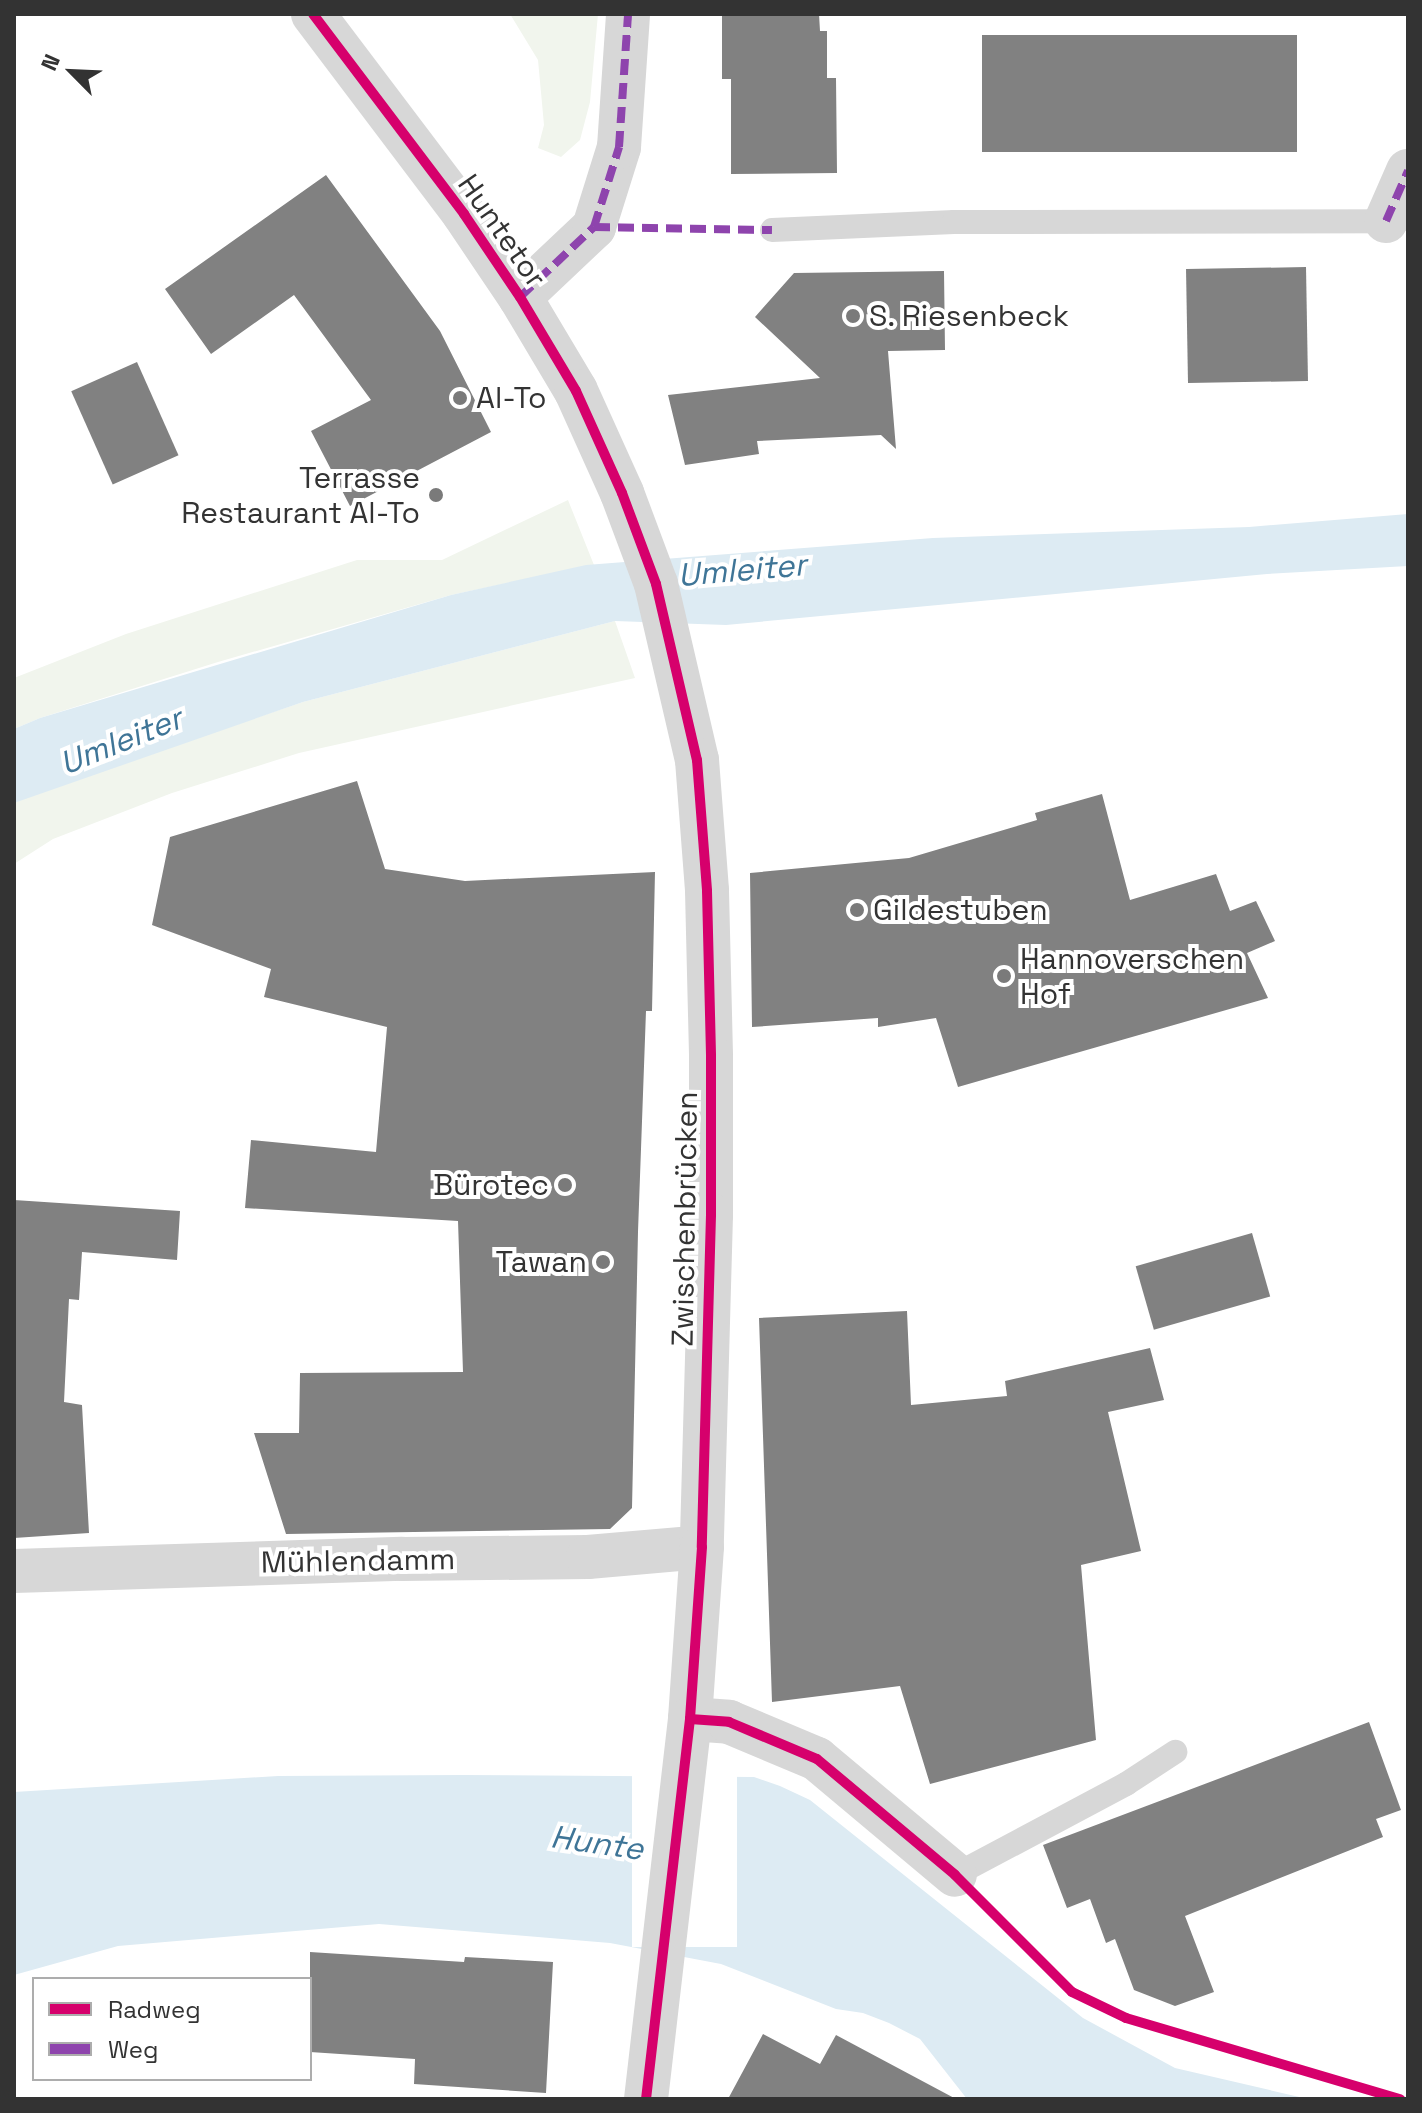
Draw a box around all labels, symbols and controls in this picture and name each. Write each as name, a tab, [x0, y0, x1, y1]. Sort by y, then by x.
north arrow	[32, 32, 112, 112]
text: N	[34, 50, 66, 75]
street label: Huntetor	[450, 168, 554, 294]
place label: S. Riesenbeck	[869, 298, 1070, 334]
marker: S. Riesenbeck	[844, 307, 862, 325]
place label: Al-To	[476, 380, 547, 416]
marker: Al-To	[451, 389, 469, 407]
place label: Terrasse Restaurant Al-To	[181, 460, 420, 530]
marker: Terrasse Restaurant Al-To	[427, 486, 445, 504]
water label: Umleiter	[676, 545, 808, 595]
water label: Umleiter	[54, 699, 188, 783]
place label: Gildestuben	[873, 892, 1048, 928]
marker: Gildestuben	[848, 901, 866, 919]
place label: Hannoverschen Hof	[1020, 941, 1244, 1012]
marker: Hannoverschen Hof	[995, 967, 1013, 985]
street label: Zwischenbrücken	[665, 1091, 705, 1347]
place label: Bürotec	[433, 1167, 549, 1203]
marker: Bürotec	[556, 1176, 574, 1194]
place label: Tawan	[496, 1244, 587, 1280]
marker: Tawan	[594, 1253, 612, 1271]
street label: Mühlendamm	[261, 1541, 455, 1581]
water label: Hunte	[548, 1818, 646, 1868]
legend	[32, 1977, 312, 2081]
text: Radweg	[108, 1994, 201, 2025]
text: Weg	[108, 2034, 158, 2065]

